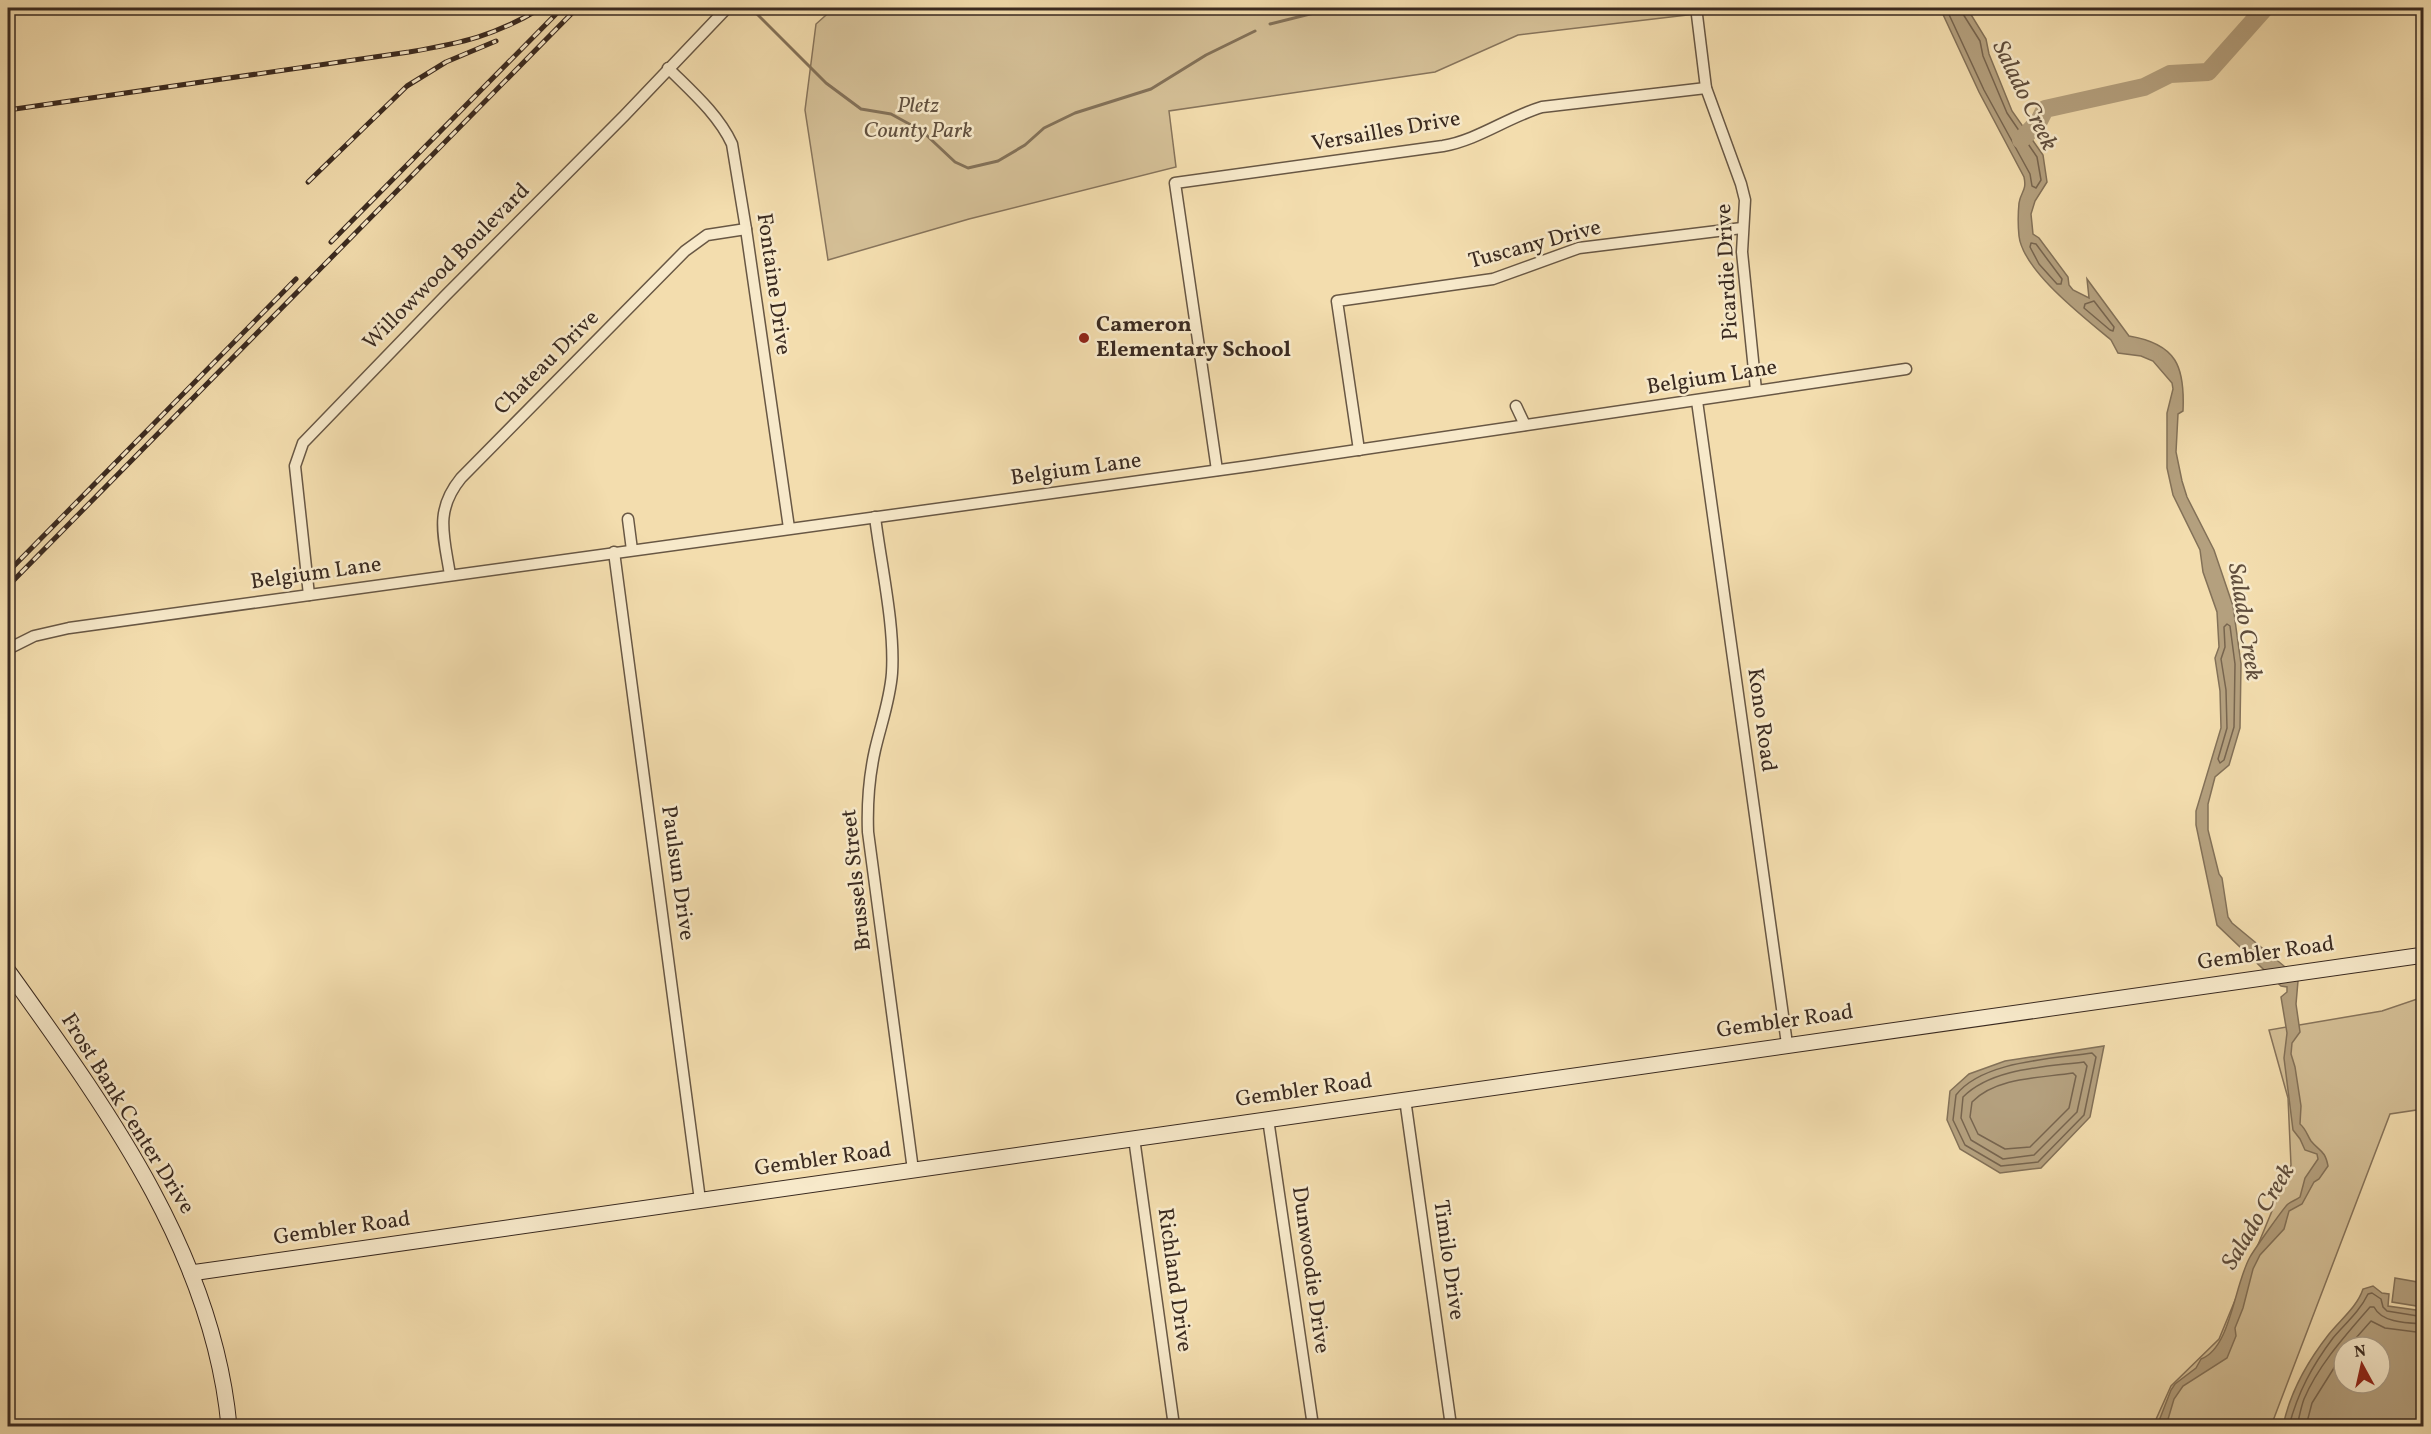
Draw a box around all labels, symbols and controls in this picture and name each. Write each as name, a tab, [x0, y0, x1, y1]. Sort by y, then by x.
water label: Salado Creek	[1983, 35, 2065, 157]
park label: Pletz County Park	[864, 91, 972, 147]
street label: Versailles Drive	[1309, 104, 1463, 160]
street label: Willowwood Boulevard	[356, 176, 538, 358]
street label: Picardie Drive	[1709, 203, 1747, 341]
street label: Fontaine Drive	[748, 211, 798, 357]
street label: Tuscany Drive	[1465, 212, 1605, 278]
street label: Chateau Drive	[487, 303, 607, 423]
place label: Cameron Elementary School	[1096, 310, 1291, 366]
marker: Cameron Elementary School	[1077, 331, 1091, 345]
street label: Belgium Lane	[1645, 352, 1779, 404]
street label: Belgium Lane	[1009, 445, 1143, 495]
street label: Belgium Lane	[249, 549, 383, 599]
water label: Salado Creek	[2218, 561, 2270, 683]
street label: Kono Road	[1738, 666, 1784, 774]
street label: Paulsun Drive	[652, 804, 702, 942]
street label: Brussels Street	[834, 807, 880, 953]
street label: Gembler Road	[2195, 929, 2337, 979]
street label: Gembler Road	[1714, 997, 1856, 1047]
street label: Frost Bank Center Drive	[53, 1008, 201, 1220]
street label: Gembler Road	[1233, 1066, 1375, 1116]
street label: Gembler Road	[752, 1135, 894, 1185]
water label: Salado Creek	[2214, 1157, 2304, 1277]
street label: Dunwoodie Drive	[1283, 1184, 1337, 1356]
street label: Timilo Drive	[1424, 1198, 1472, 1322]
street label: Gembler Road	[271, 1204, 413, 1254]
street label: Richland Drive	[1149, 1206, 1199, 1354]
north arrow	[2332, 1335, 2392, 1395]
text: N	[2353, 1340, 2368, 1364]

